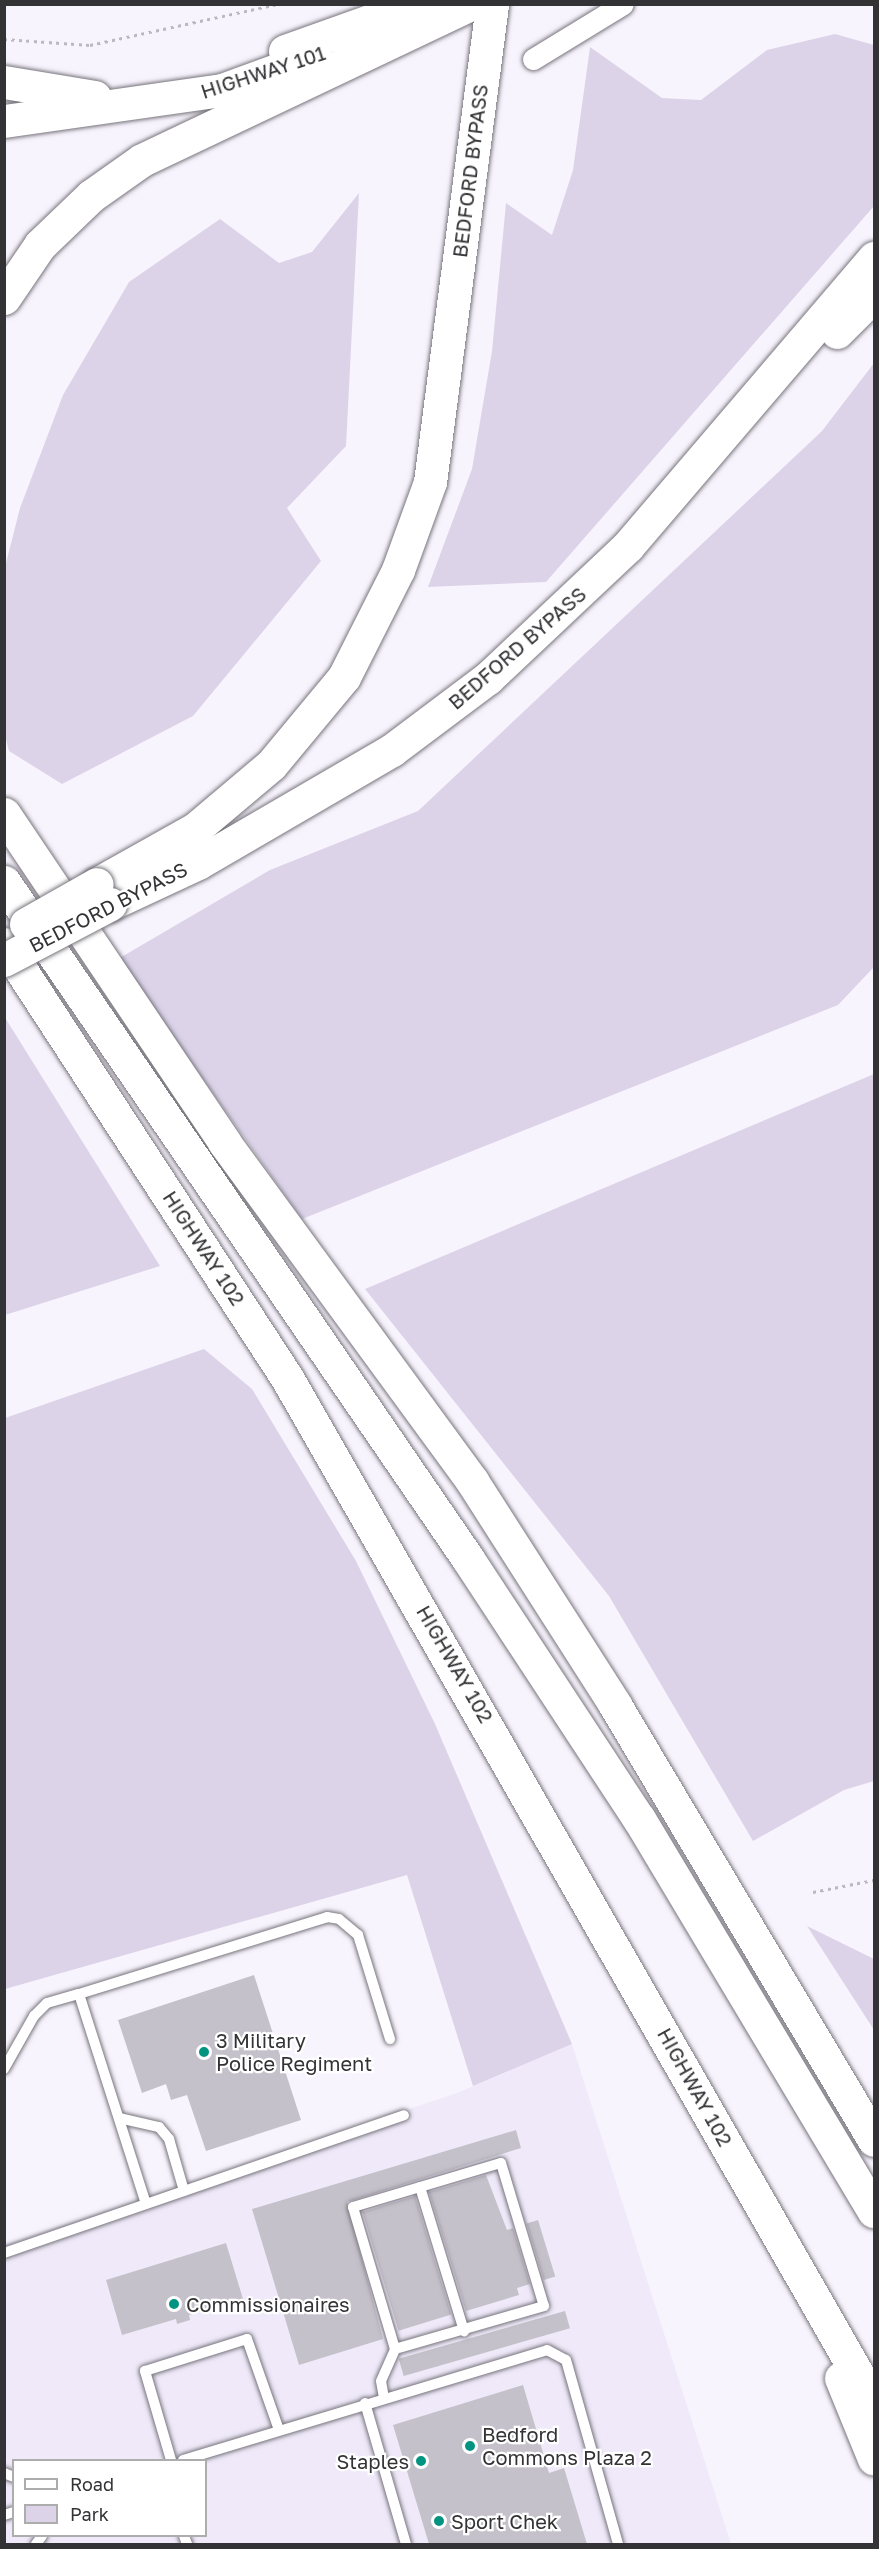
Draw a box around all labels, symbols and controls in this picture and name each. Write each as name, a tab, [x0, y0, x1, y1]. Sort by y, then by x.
street label: HIGHWAY 101	[198, 41, 328, 103]
street label: BEDFORD BYPASS	[447, 83, 493, 259]
street label: BEDFORD BYPASS	[443, 582, 591, 714]
street label: BEDFORD BYPASS	[25, 857, 191, 957]
street label: HIGHWAY 102	[158, 1186, 250, 1310]
street label: HIGHWAY 102	[412, 1601, 498, 1727]
street label: HIGHWAY 102	[653, 2024, 737, 2150]
place label: 3 Military Police Regiment	[216, 2028, 372, 2075]
marker: 3 Military Police Regiment	[197, 2045, 211, 2059]
place label: Commissionaires	[186, 2292, 350, 2316]
marker: Commissionaires	[167, 2297, 181, 2311]
place label: Bedford Commons Plaza 2	[482, 2422, 652, 2469]
marker: Bedford Commons Plaza 2	[463, 2439, 477, 2453]
place label: Staples	[337, 2449, 409, 2473]
marker: Staples	[414, 2454, 428, 2468]
legend	[12, 2459, 207, 2537]
text: Road	[70, 2473, 114, 2495]
text: Park	[70, 2503, 109, 2525]
place label: Sport Chek	[451, 2509, 558, 2533]
marker: Sport Chek	[432, 2514, 446, 2528]

